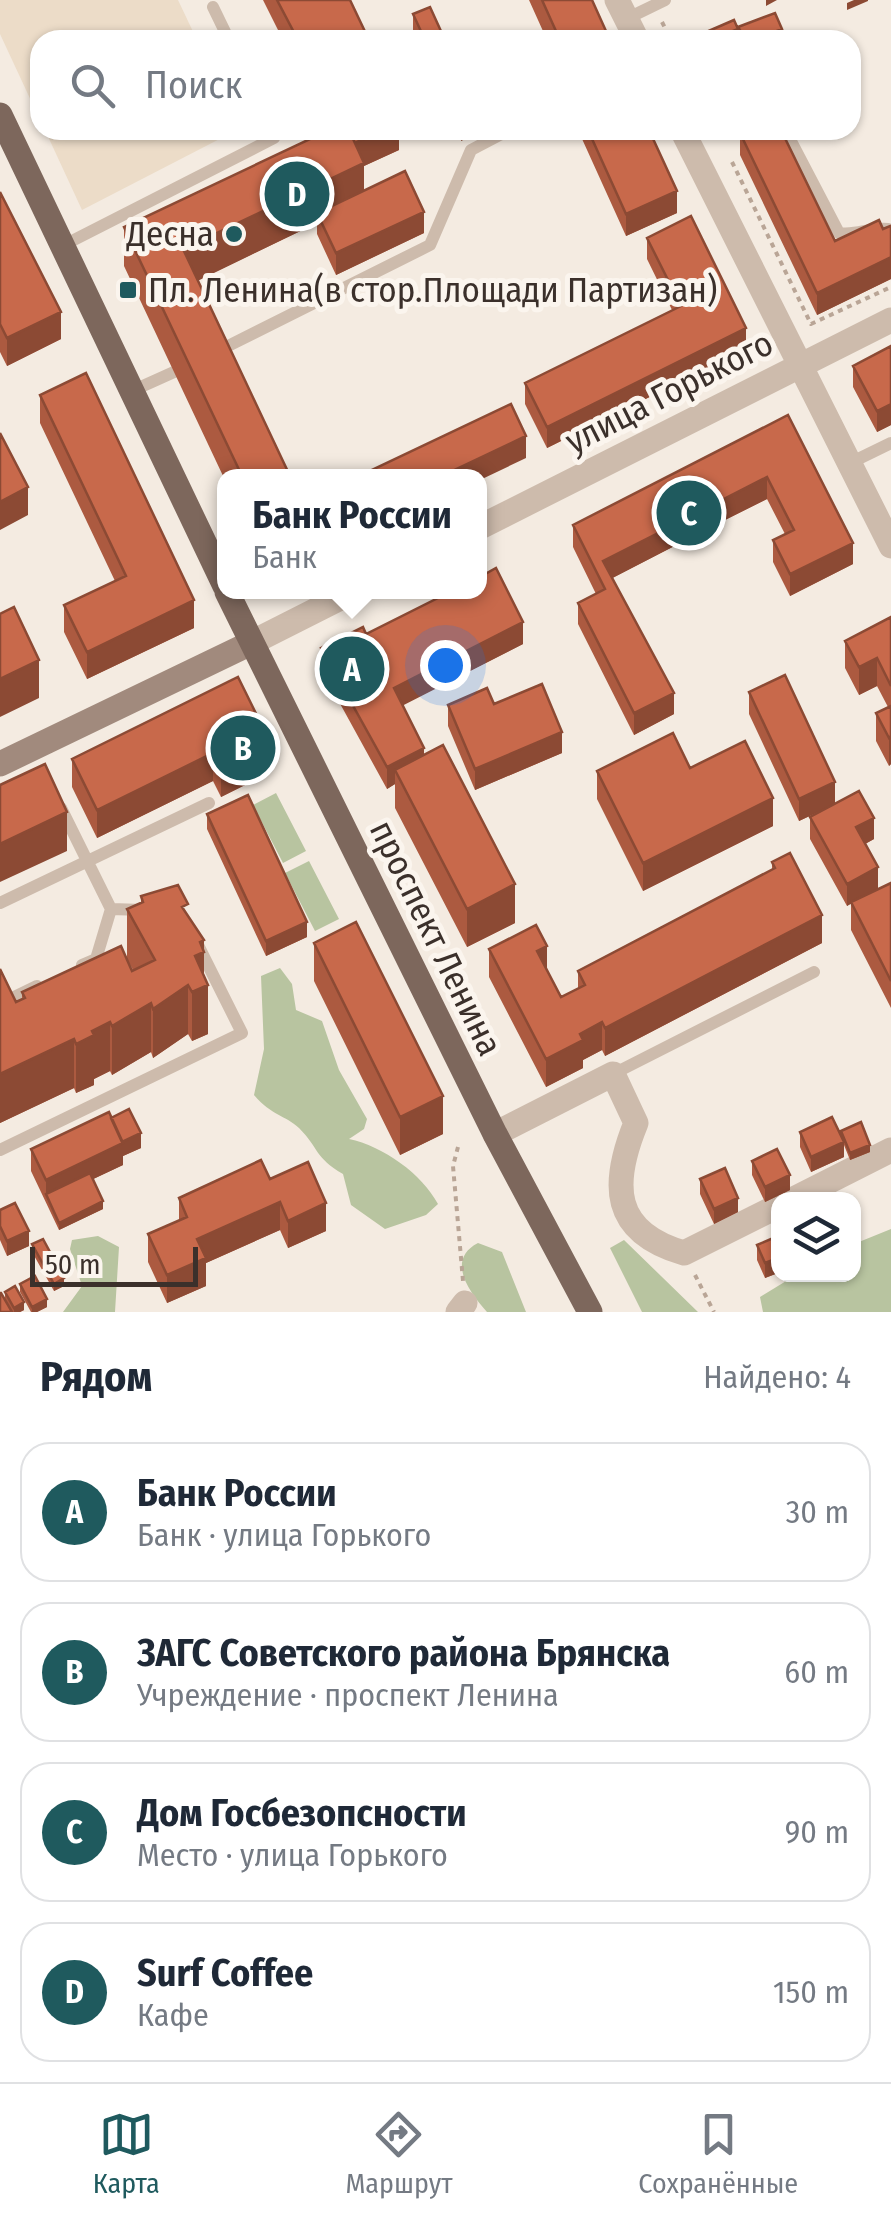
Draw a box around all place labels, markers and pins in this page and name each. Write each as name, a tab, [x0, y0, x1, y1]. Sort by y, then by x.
pin: D	[264, 156, 330, 232]
place label: Десна	[125, 213, 214, 255]
marker: Десна	[223, 223, 245, 245]
place label: Пл. Ленина(в стор.Площади Партизан)	[148, 269, 717, 311]
marker: Пл. Ленина(в стор.Площади Партизан)	[117, 279, 139, 301]
pin: C	[656, 476, 722, 550]
pin: A	[320, 632, 384, 706]
pin: B	[210, 710, 276, 786]

